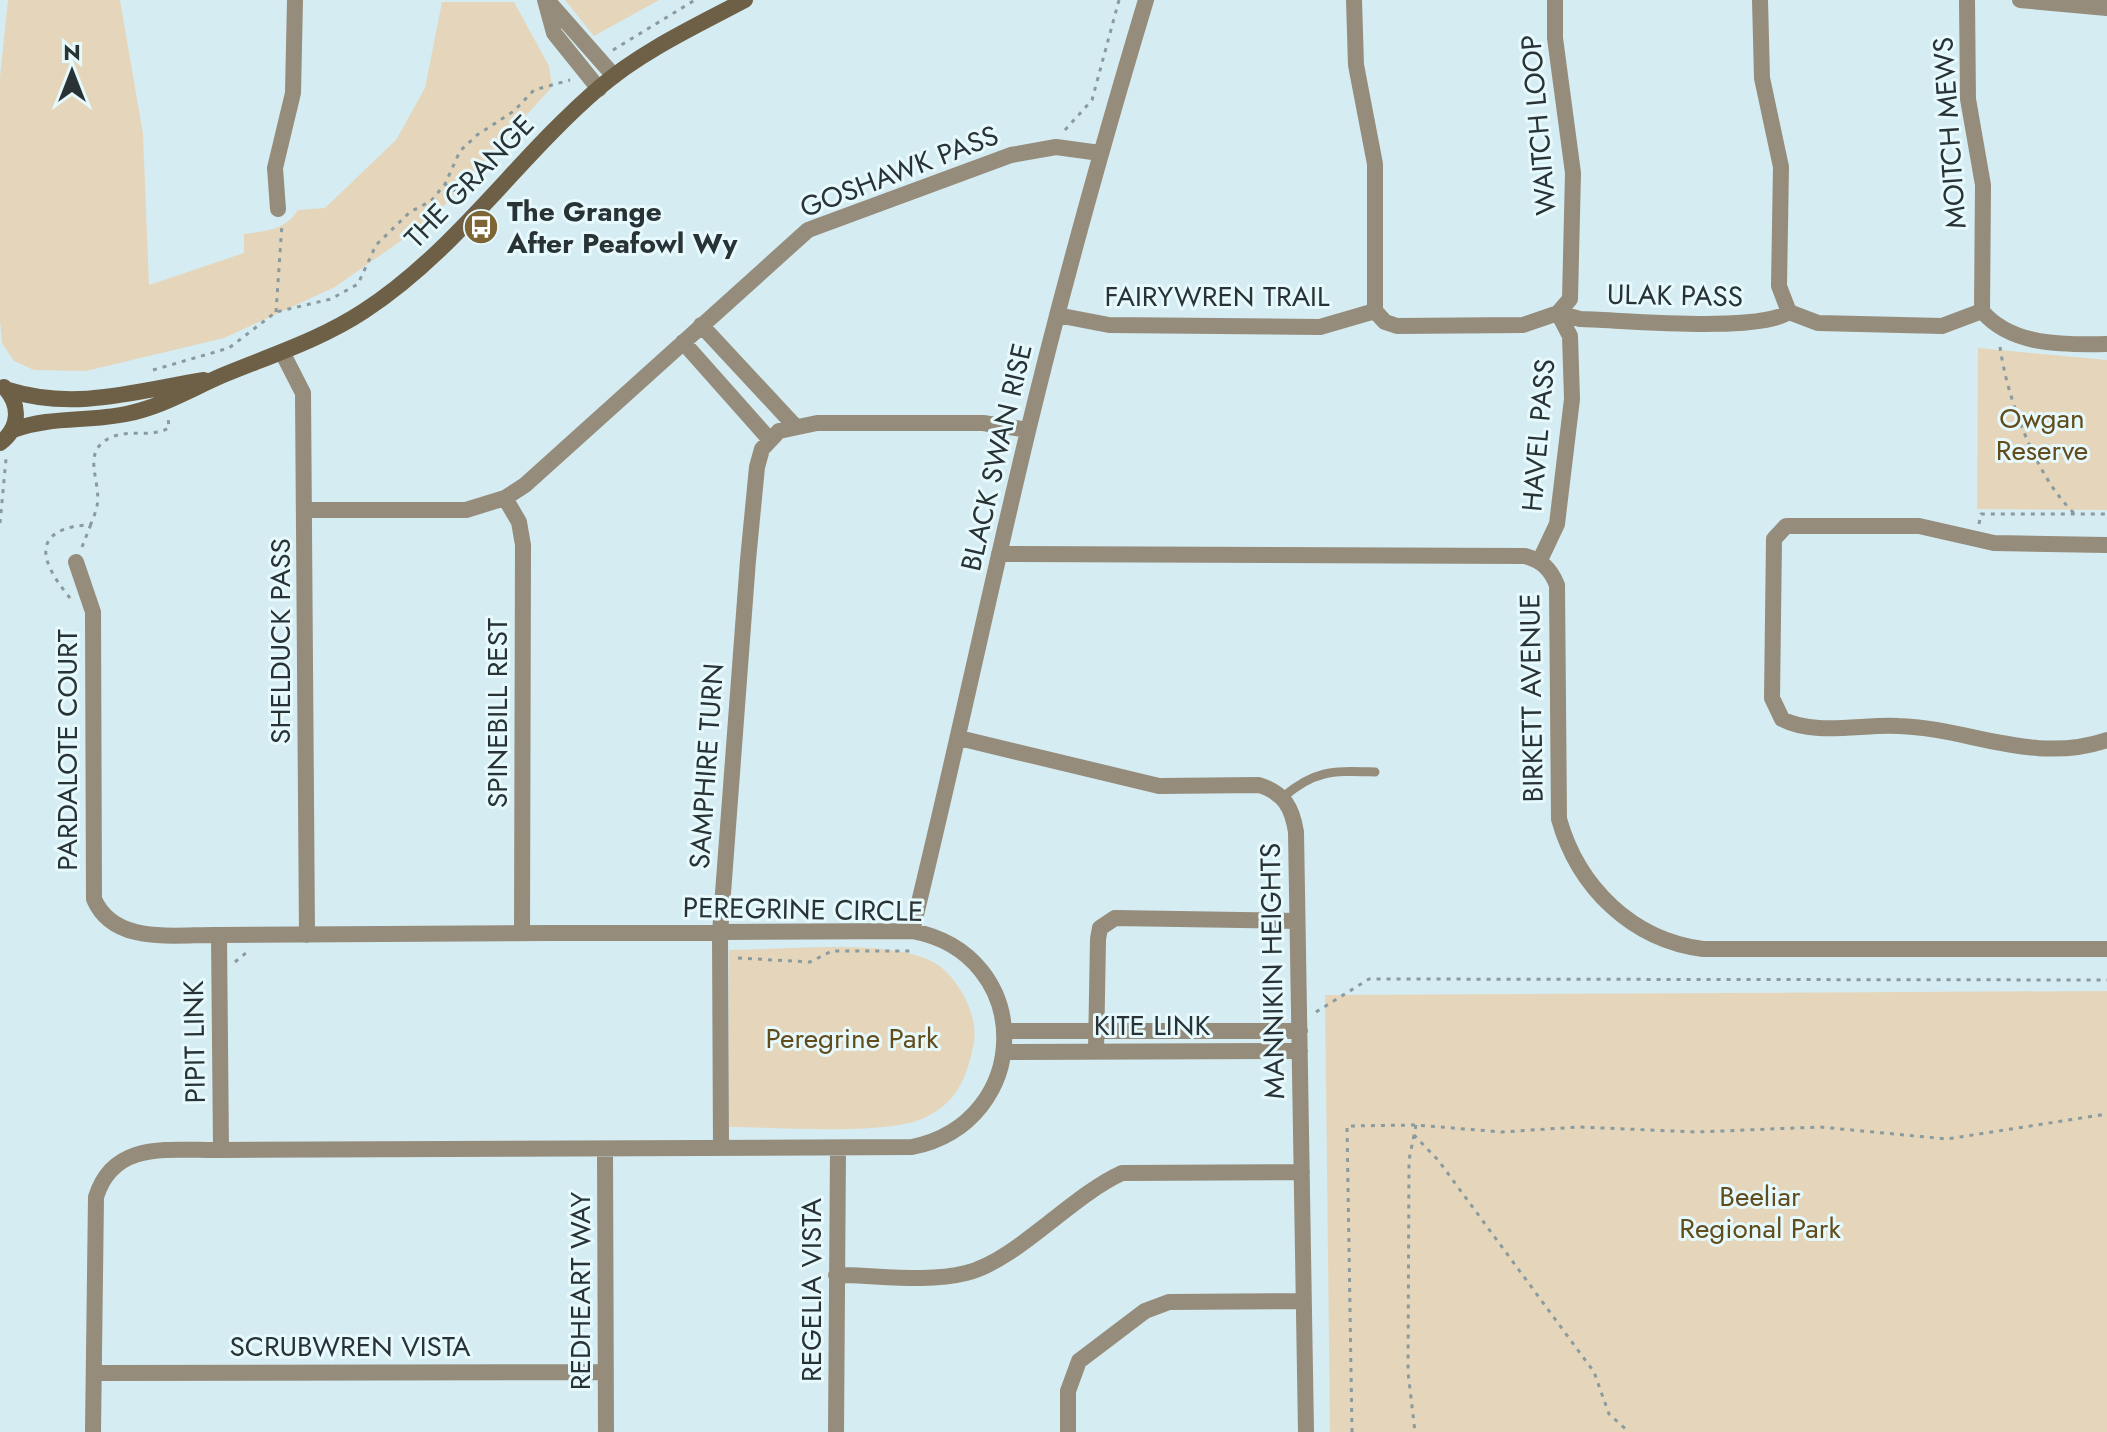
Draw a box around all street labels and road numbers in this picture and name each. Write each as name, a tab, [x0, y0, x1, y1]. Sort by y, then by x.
street label: WAITCH LOOP	[1510, 33, 1567, 217]
street label: MOITCH MEWS	[1922, 36, 1977, 230]
street label: THE GRANGE	[395, 105, 544, 257]
street label: GOSHAWK PASS	[794, 115, 1004, 228]
street label: ULAK PASS	[1607, 274, 1743, 317]
street label: FAIRYWREN TRAIL	[1104, 276, 1330, 317]
street label: BLACK SWAN RISE	[950, 339, 1043, 575]
street label: HAVEL PASS	[1511, 357, 1566, 513]
street label: SHELDUCK PASS	[260, 538, 301, 744]
street label: BIRKETT AVENUE	[1509, 593, 1554, 803]
street label: SPINEBILL REST	[477, 618, 518, 808]
street label: PARDALOTE COURT	[47, 629, 88, 871]
street label: SAMPHIRE TURN	[679, 662, 734, 870]
street label: MANNIKIN HEIGHTS	[1250, 842, 1295, 1100]
street label: PEREGRINE CIRCLE	[682, 887, 924, 932]
street label: PIPIT LINK	[173, 980, 216, 1104]
street label: KITE LINK	[1094, 1005, 1210, 1046]
street label: REDHEART WAY	[560, 1192, 601, 1390]
street label: REGELIA VISTA	[791, 1198, 832, 1382]
street label: SCRUBWREN VISTA	[229, 1326, 471, 1367]

